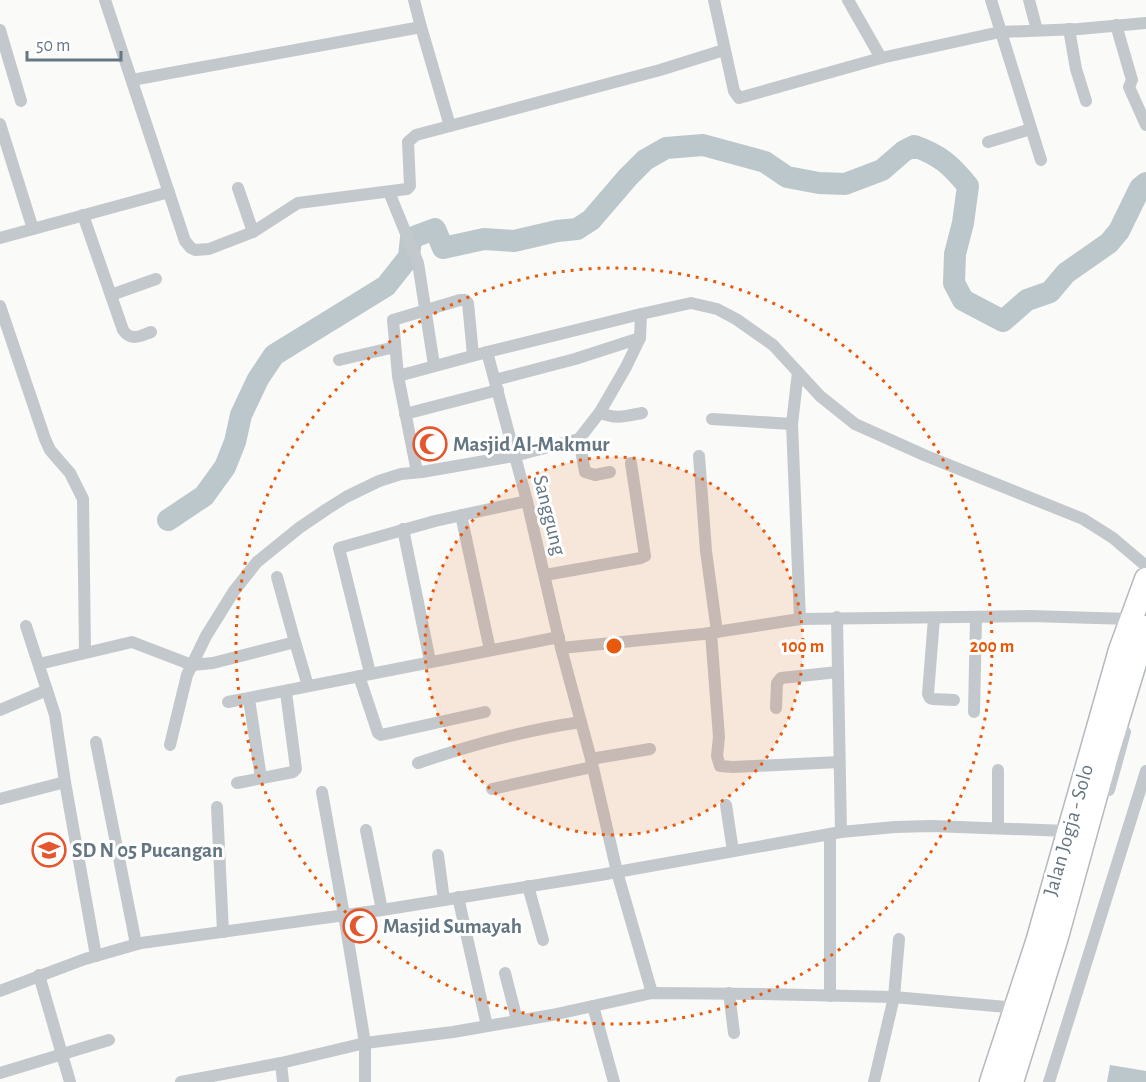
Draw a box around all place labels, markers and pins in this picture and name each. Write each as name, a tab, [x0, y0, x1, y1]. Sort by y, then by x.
mosque icon: Masjid Al-Makmur	[412, 426, 448, 462]
place label: Masjid Al-Makmur	[453, 434, 610, 455]
centre of rings	[604, 636, 624, 656]
school or university icon: SD N 05 Pucangan	[31, 832, 67, 868]
place label: SD N 05 Pucangan	[72, 840, 223, 861]
mosque icon: Masjid Sumayah	[342, 908, 378, 944]
place label: Masjid Sumayah	[383, 916, 522, 937]

